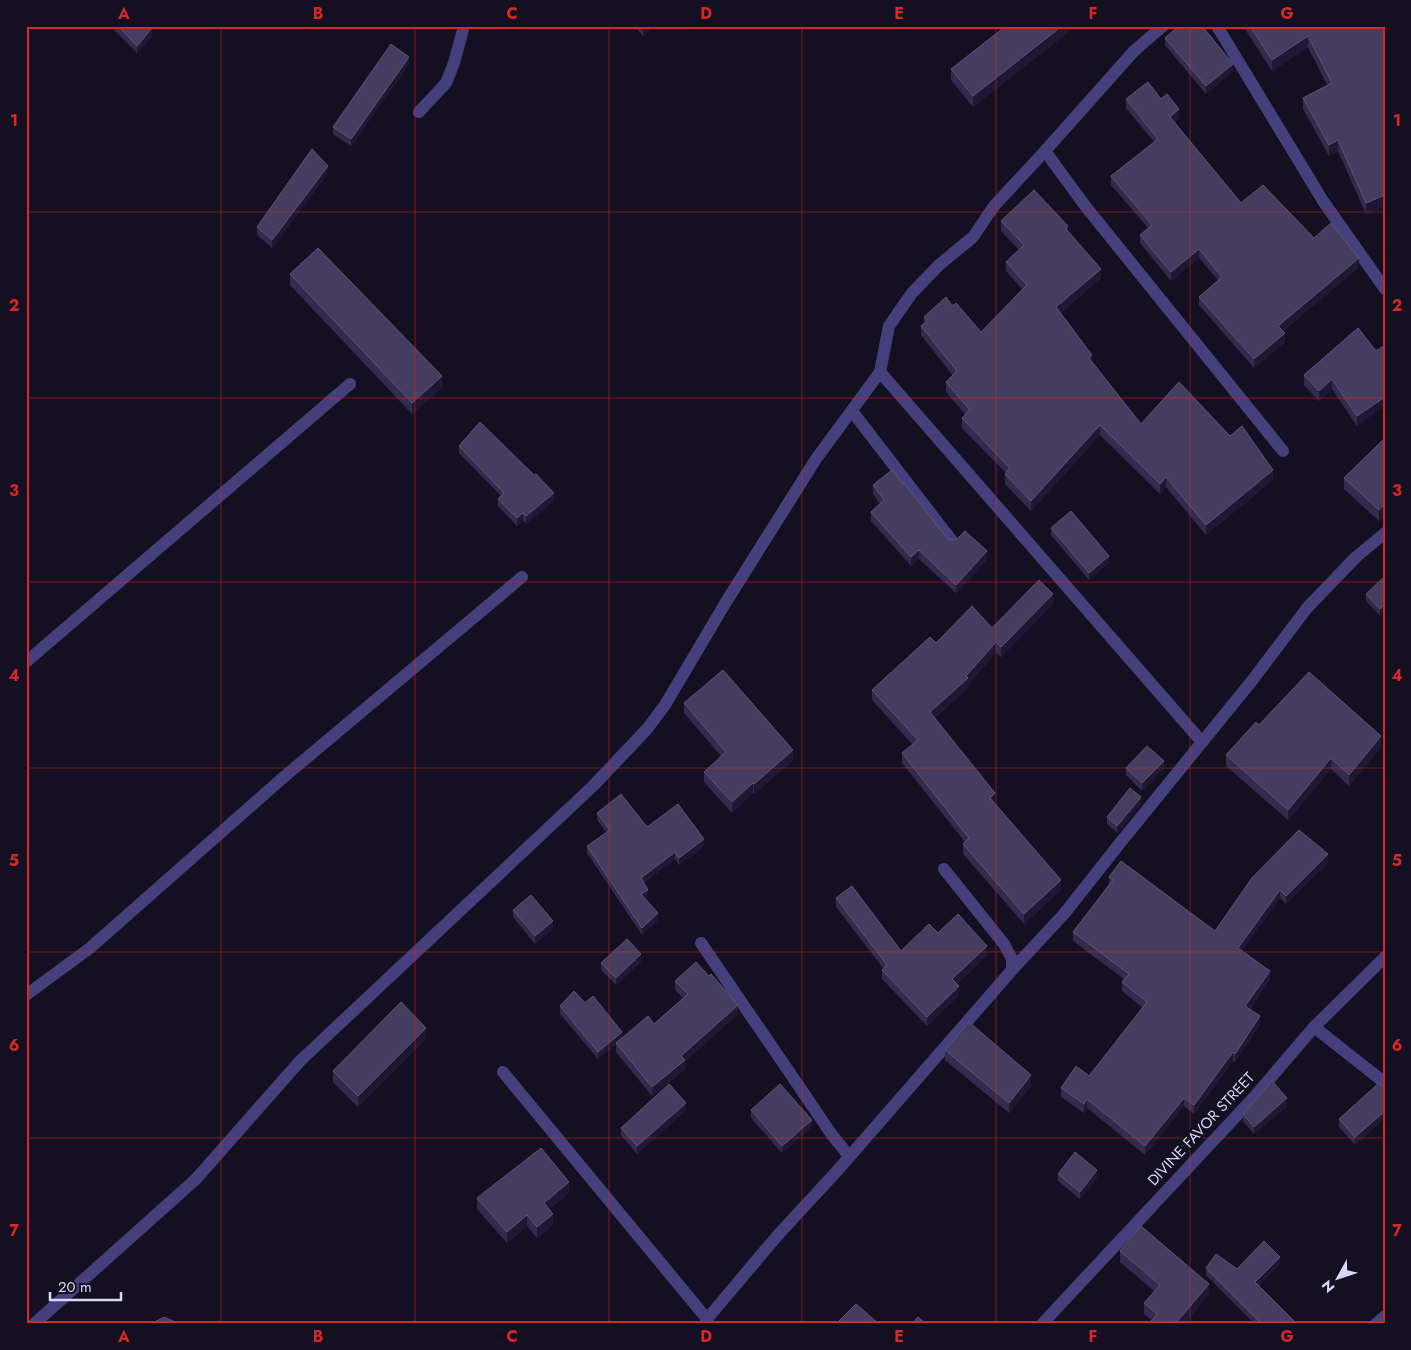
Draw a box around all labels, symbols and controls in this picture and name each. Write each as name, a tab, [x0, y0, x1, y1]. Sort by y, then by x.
text: A	[117, 2, 130, 25]
text: B	[313, 2, 323, 25]
text: C	[506, 2, 518, 25]
text: D	[700, 2, 712, 25]
text: E	[894, 2, 904, 25]
text: F	[1089, 2, 1097, 25]
text: G	[1280, 2, 1294, 25]
text: 1	[10, 109, 18, 132]
text: 1	[1393, 109, 1401, 132]
text: 2	[9, 294, 19, 317]
text: 2	[1392, 294, 1402, 317]
text: 3	[9, 479, 19, 502]
text: 3	[1392, 479, 1402, 502]
text: 4	[8, 664, 20, 687]
text: 4	[1391, 664, 1403, 687]
text: 5	[9, 849, 19, 872]
text: 5	[1392, 849, 1402, 872]
text: 6	[9, 1034, 19, 1057]
text: 6	[1392, 1034, 1402, 1057]
street label: DIVINE FAVOR STREET	[1142, 1067, 1260, 1191]
text: 7	[9, 1219, 19, 1242]
text: 7	[1392, 1219, 1402, 1242]
north arrow	[1314, 1252, 1364, 1302]
scale bar	[50, 1270, 121, 1302]
text: 20 m	[58, 1276, 92, 1298]
text: N	[1317, 1276, 1339, 1297]
text: A	[117, 1325, 130, 1348]
text: B	[313, 1325, 323, 1348]
text: C	[506, 1325, 518, 1348]
text: D	[700, 1325, 712, 1348]
text: E	[894, 1325, 904, 1348]
text: F	[1089, 1325, 1097, 1348]
text: G	[1280, 1325, 1294, 1348]

